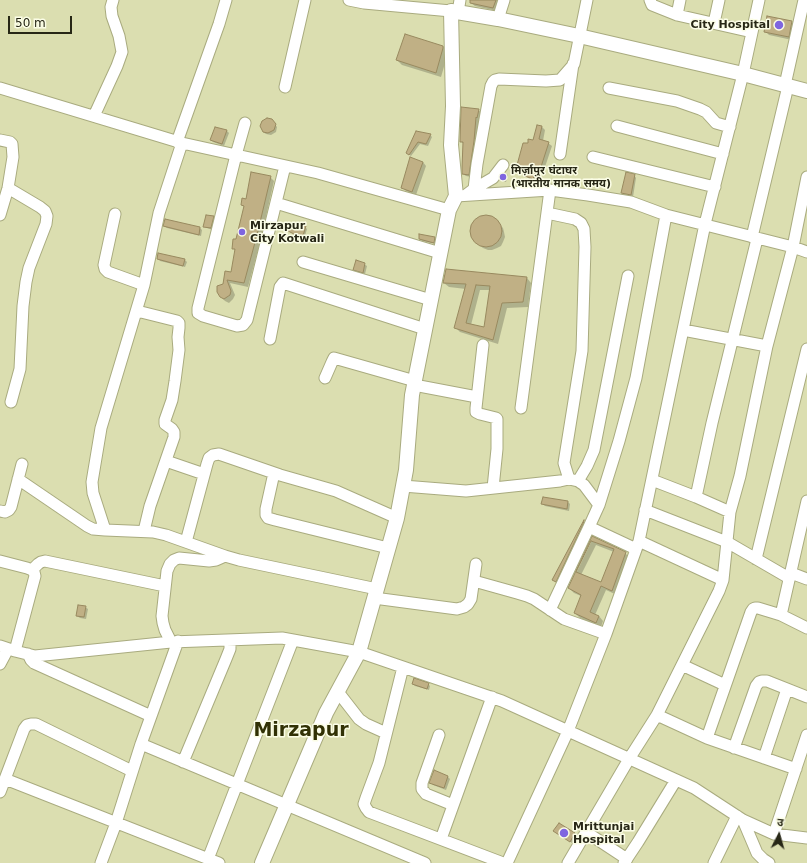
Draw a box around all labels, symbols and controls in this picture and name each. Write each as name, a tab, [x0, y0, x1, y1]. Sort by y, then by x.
scale bar	[10, 8, 74, 34]
text: 50 m	[15, 16, 46, 30]
place label: City Hospital	[690, 18, 770, 32]
marker: City Hospital	[773, 19, 785, 31]
place label: मिर्ज़ापुर घंटाघर (भारतीय मानक समय)	[511, 164, 611, 190]
marker: मिर्ज़ापुर घंटाघर (भारतीय मानक समय)	[498, 172, 508, 182]
place label: Mirzapur City Kotwali	[250, 219, 324, 245]
marker: Mirzapur City Kotwali	[237, 227, 247, 237]
district label: Mirzapur	[253, 720, 349, 742]
north arrow	[759, 815, 799, 855]
text: उ	[776, 816, 784, 829]
place label: Mrittunjai Hospital	[573, 820, 634, 846]
marker: Mrittunjai Hospital	[558, 827, 570, 839]

